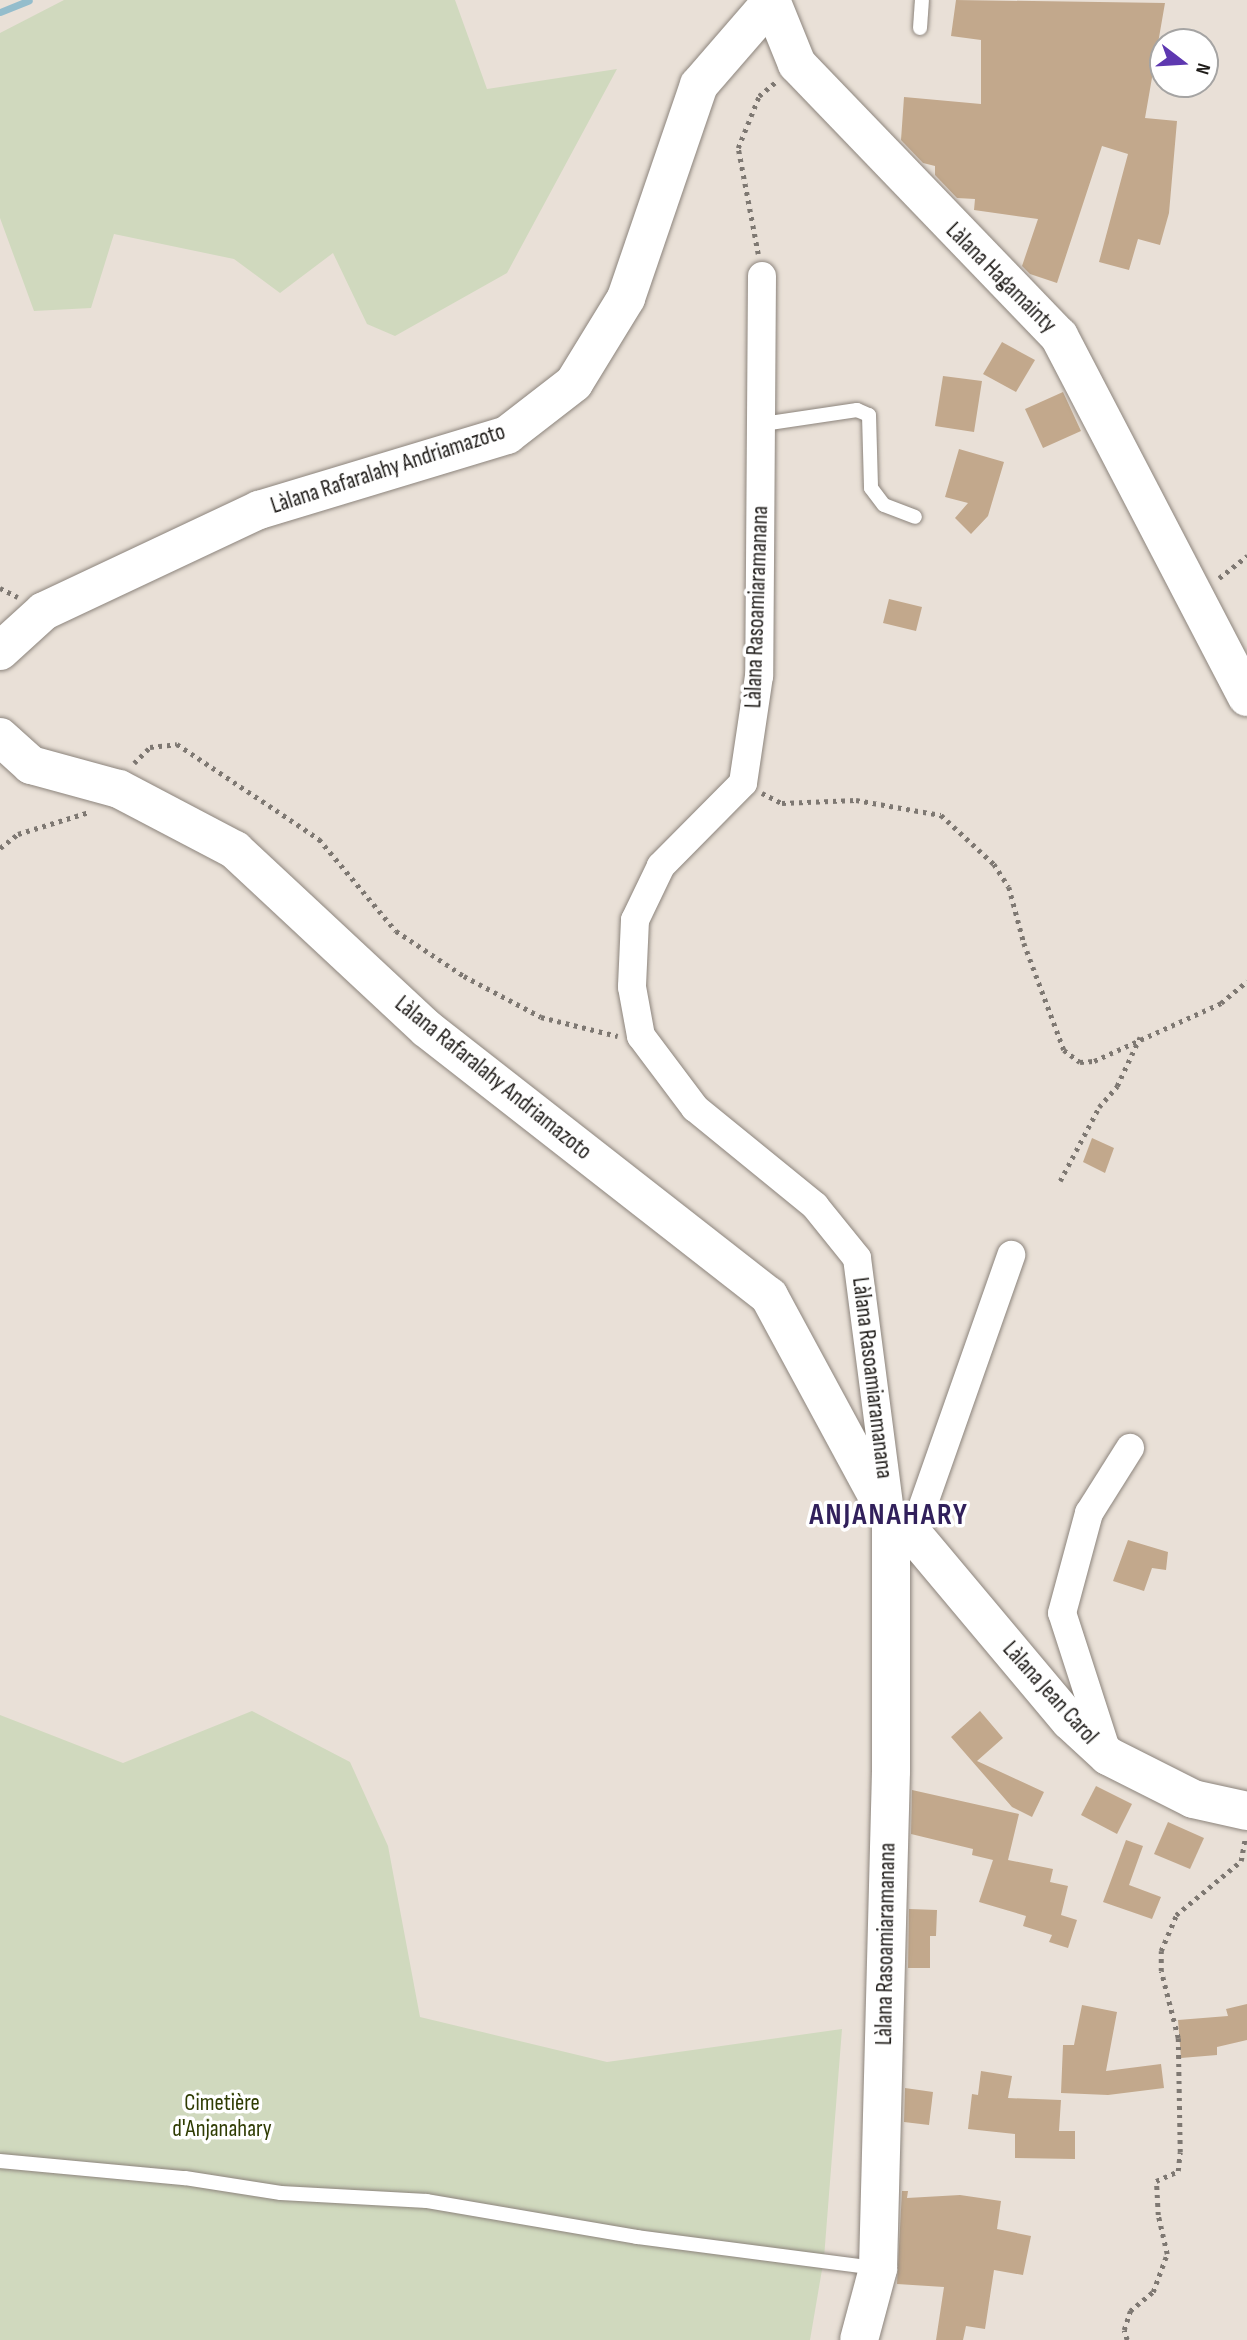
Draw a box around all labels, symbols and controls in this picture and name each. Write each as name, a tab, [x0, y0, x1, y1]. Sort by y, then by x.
north arrow	[1149, 28, 1219, 98]
text: N	[1190, 60, 1215, 77]
street label: Làlana Hagamainty	[940, 217, 1062, 339]
street label: Làlana Rafaralahy Andriamazoto	[267, 418, 509, 520]
street label: Làlana Rasoamiaramanana	[740, 505, 774, 709]
street label: Làlana Rafaralahy Andriamazoto	[389, 990, 597, 1166]
street label: Làlana Rasoamiaramanana	[846, 1276, 898, 1480]
district label: ANJANAHARY	[810, 1497, 968, 1533]
street label: Làlana Jean Carol	[997, 1636, 1103, 1750]
street label: Làlana Rasoamiaramanana	[870, 1842, 902, 2046]
park label: Cimetière d'Anjanahary	[172, 2089, 272, 2143]

